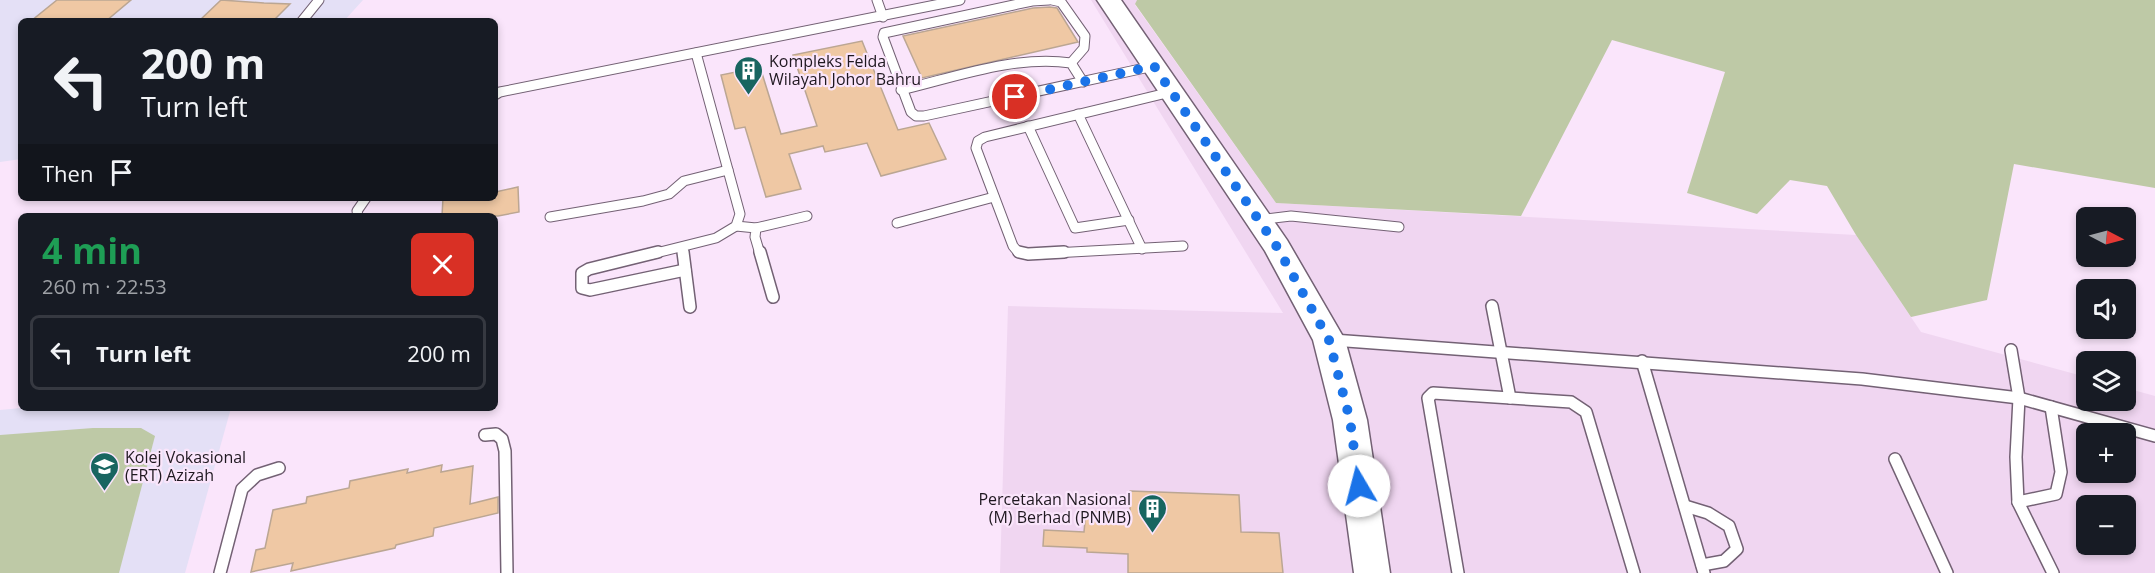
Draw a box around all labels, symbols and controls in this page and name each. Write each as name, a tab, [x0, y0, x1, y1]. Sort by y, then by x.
text: 200 m	[141, 34, 265, 91]
icon: left	[42, 42, 120, 120]
place label: Kompleks Felda Wilayah Johor Bahru	[769, 50, 921, 90]
building icon: Kompleks Felda Wilayah Johor Bahru	[732, 54, 764, 96]
pin	[989, 71, 1040, 122]
icon: arrive	[998, 80, 1031, 113]
text: Turn left	[141, 88, 248, 125]
icon: arrive	[105, 156, 138, 189]
text: Then	[42, 158, 93, 188]
north arrow	[2076, 207, 2136, 267]
map controls	[2076, 207, 2136, 555]
text: 4 min	[42, 226, 142, 275]
button: close	[411, 233, 474, 296]
text: 260 m · 22:53	[42, 273, 167, 300]
button: sound	[2076, 279, 2136, 339]
icon: left	[45, 336, 78, 369]
text: Turn left	[96, 338, 191, 368]
text: 200 m	[407, 338, 471, 368]
button: layers	[2076, 351, 2136, 411]
button: +	[2076, 423, 2136, 483]
place label: Kolej Vokasional (ERT) Azizah	[125, 446, 246, 486]
school or university icon: Kolej Vokasional (ERT) Azizah	[88, 450, 120, 492]
position arrow	[1327, 454, 1391, 518]
place label: Percetakan Nasional (M) Berhad (PNMB)	[978, 488, 1131, 528]
building icon: Percetakan Nasional (M) Berhad (PNMB)	[1136, 492, 1168, 534]
button: −	[2076, 495, 2136, 555]

